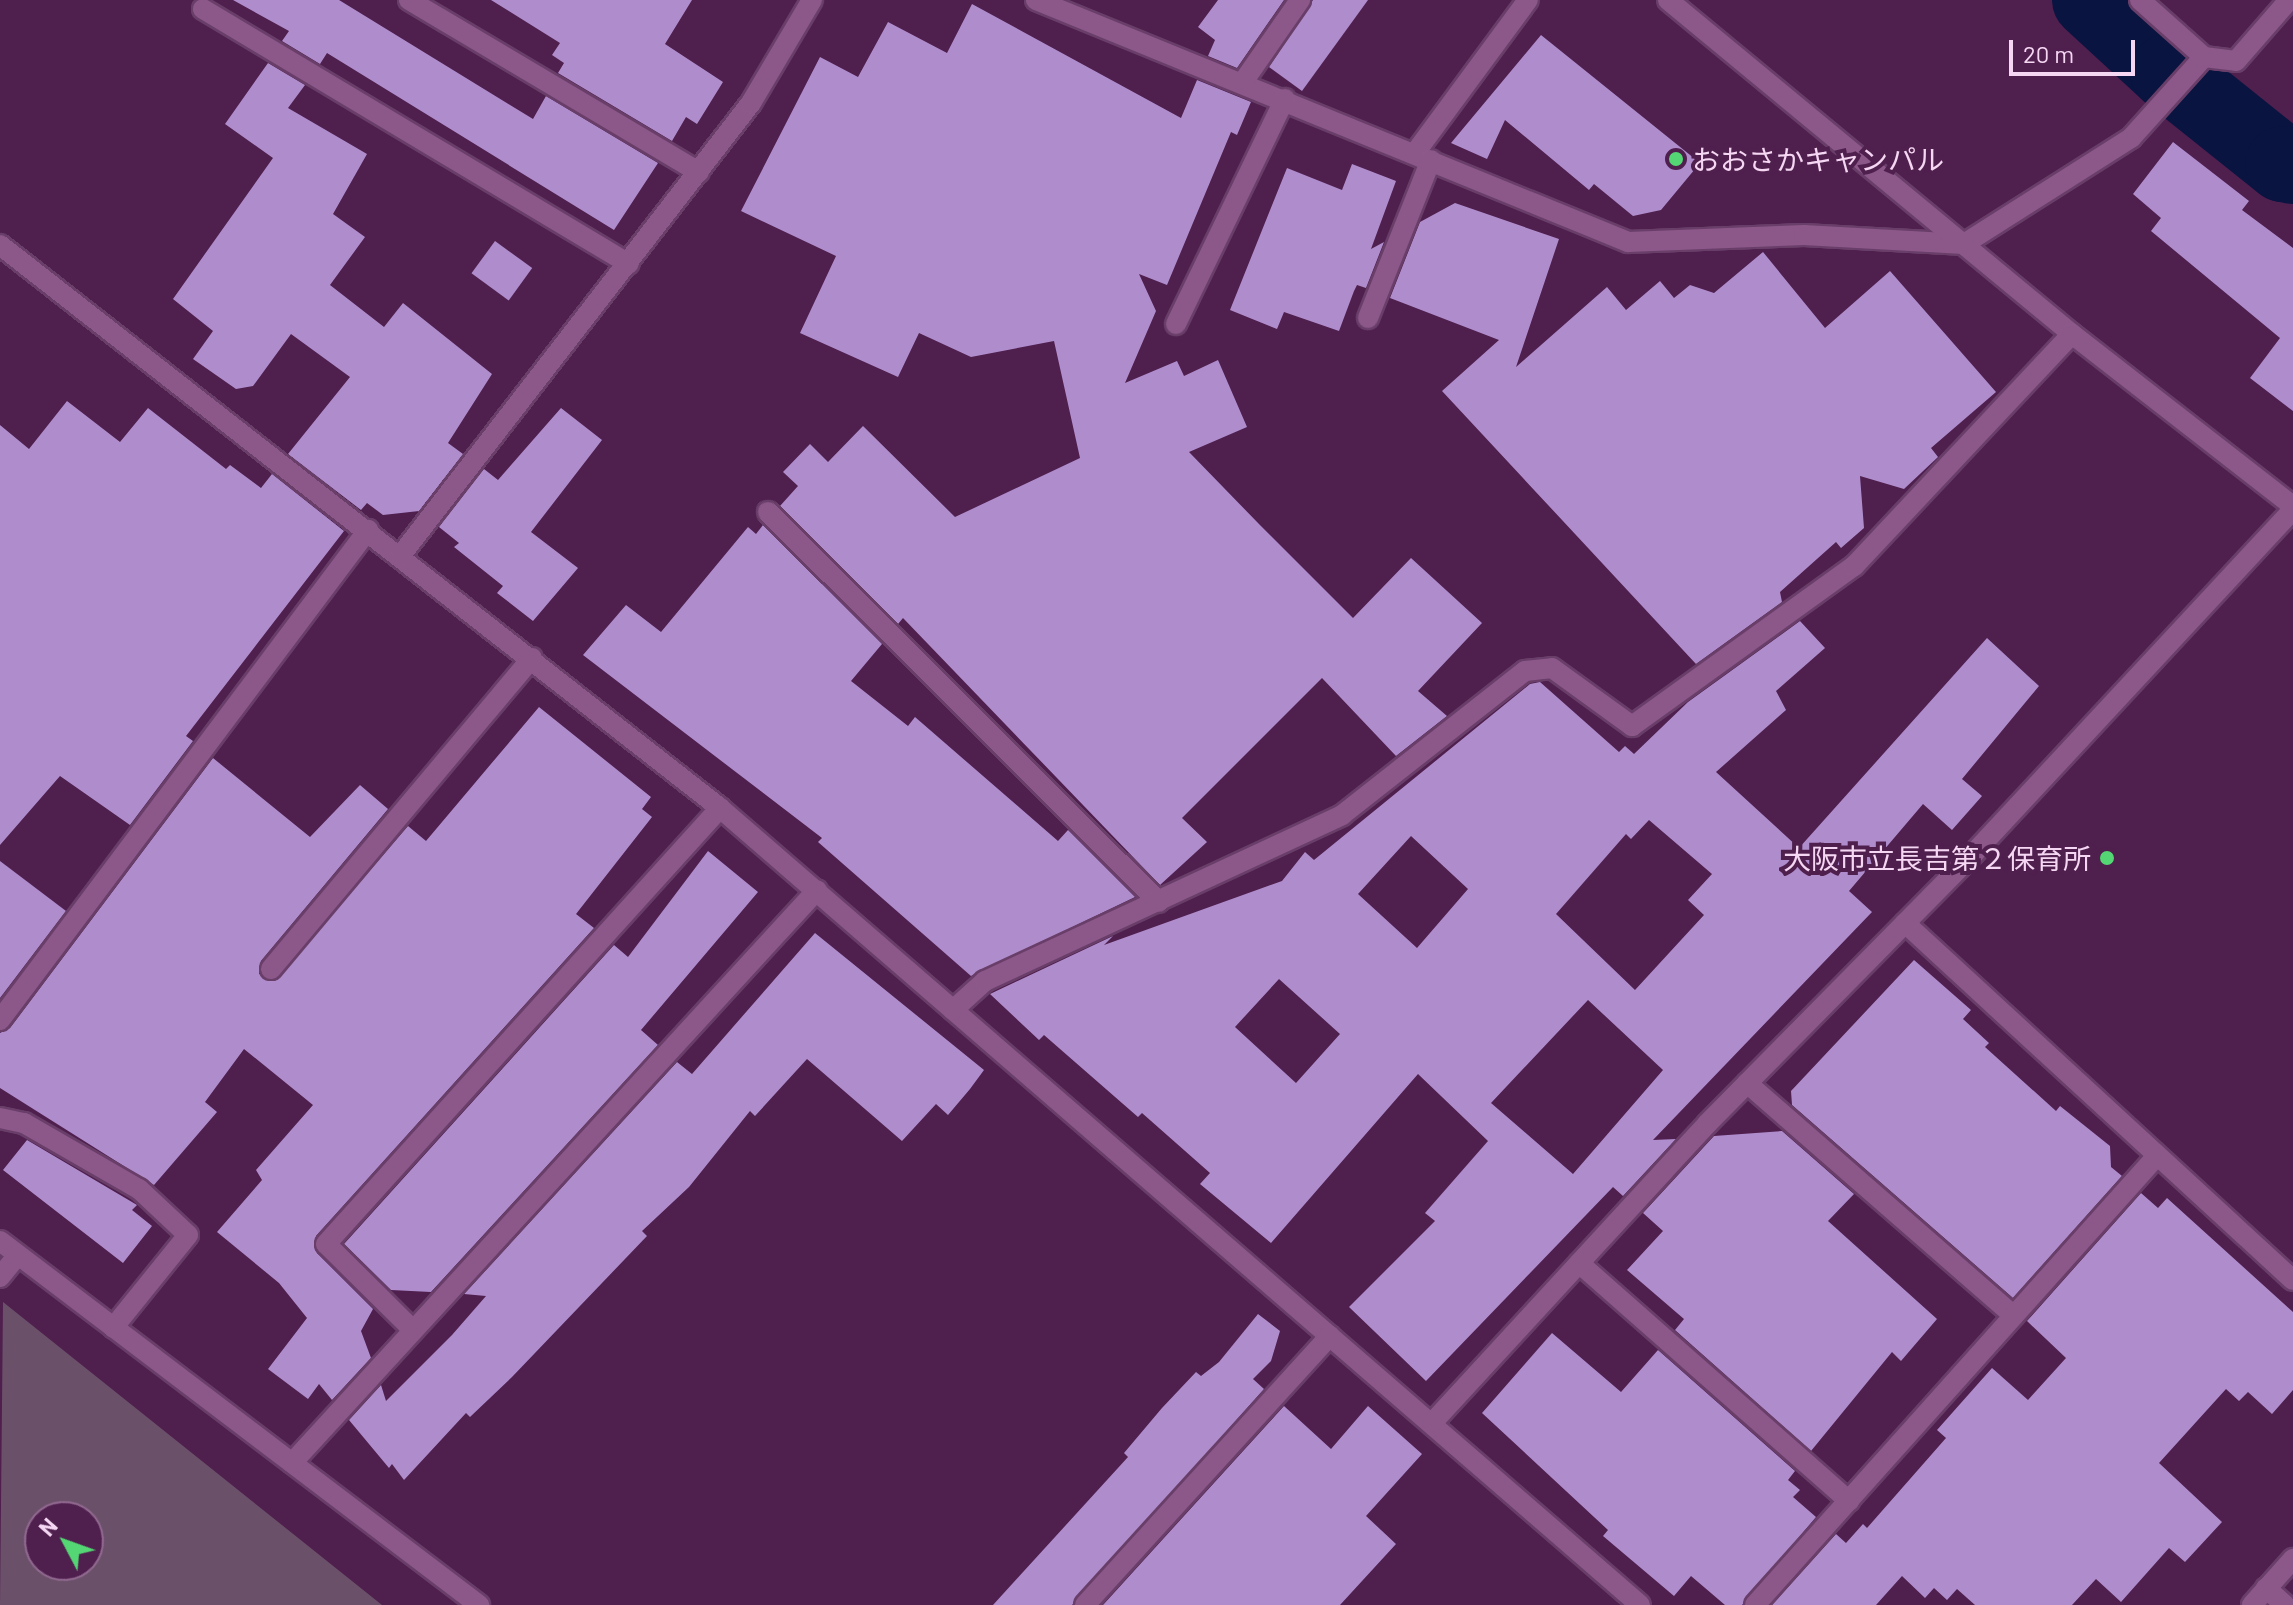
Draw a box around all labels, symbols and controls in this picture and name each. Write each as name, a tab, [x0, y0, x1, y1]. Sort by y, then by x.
scale bar	[2013, 24, 2139, 74]
text: 20 m	[2023, 39, 2074, 68]
place label: おおさかキャンパル	[1692, 142, 1944, 176]
marker: おおさかキャンパル	[1667, 150, 1685, 168]
place label: 大阪市立長吉第２保育所	[1783, 841, 2091, 875]
marker: 大阪市立長吉第２保育所	[2098, 849, 2116, 867]
north arrow	[24, 1501, 104, 1581]
text: N	[33, 1513, 62, 1541]

